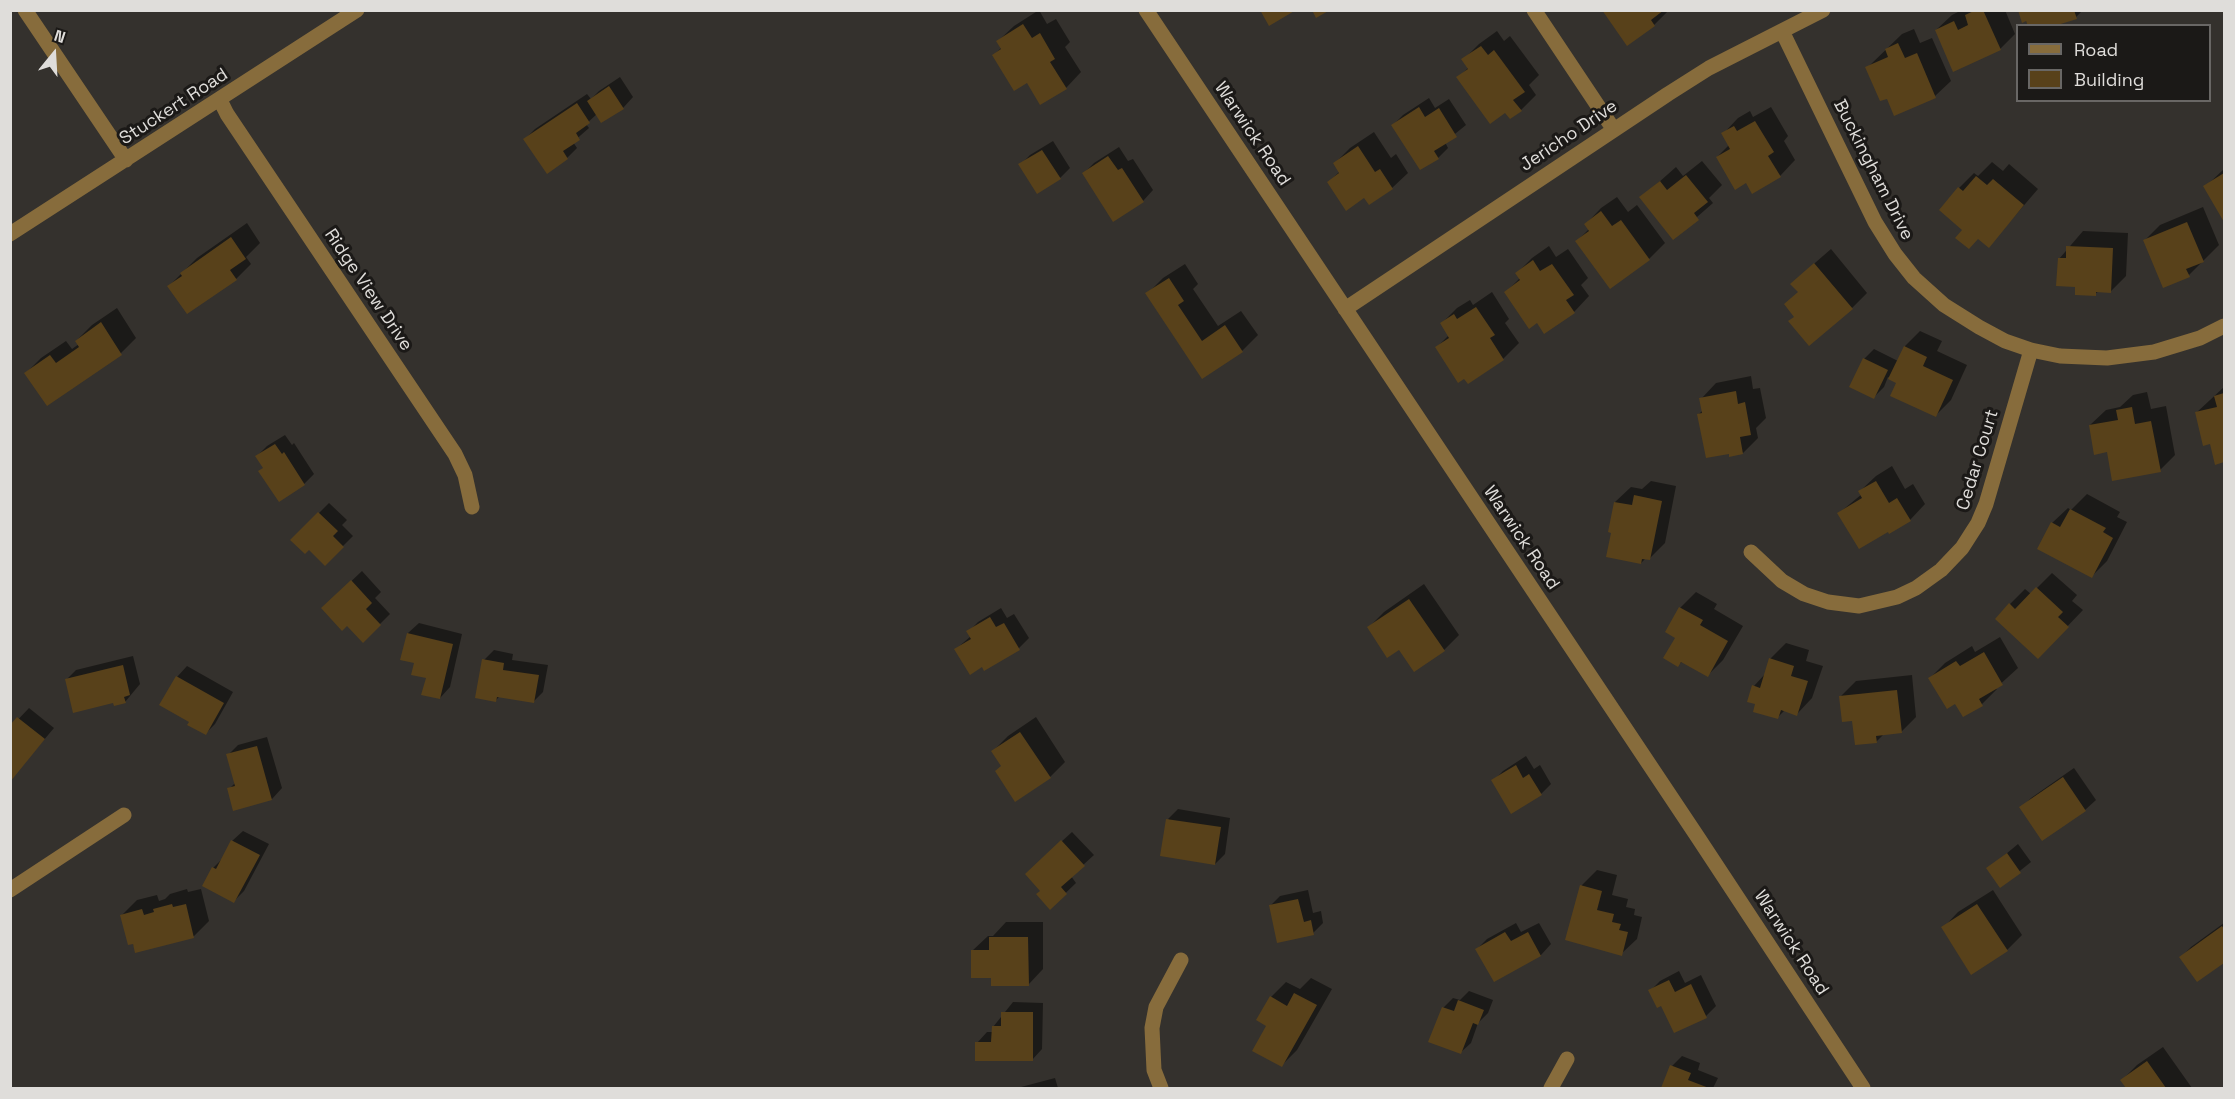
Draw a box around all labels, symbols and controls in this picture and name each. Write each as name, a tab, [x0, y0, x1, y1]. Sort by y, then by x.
north arrow	[24, 24, 84, 84]
legend	[2016, 24, 2211, 102]
text: N	[51, 25, 68, 48]
text: Road	[2074, 38, 2118, 61]
street label: Stuckert Road	[116, 64, 232, 150]
text: Building	[2074, 68, 2144, 91]
street label: Warwick Road	[1209, 78, 1295, 190]
street label: Jericho Drive	[1516, 96, 1622, 176]
street label: Buckingham Drive	[1828, 96, 1918, 244]
street label: Ridge View Drive	[319, 225, 417, 355]
street label: Cedar Court	[1952, 407, 2004, 513]
street label: Warwick Road	[1478, 482, 1564, 594]
street label: Warwick Road	[1749, 886, 1833, 1000]

